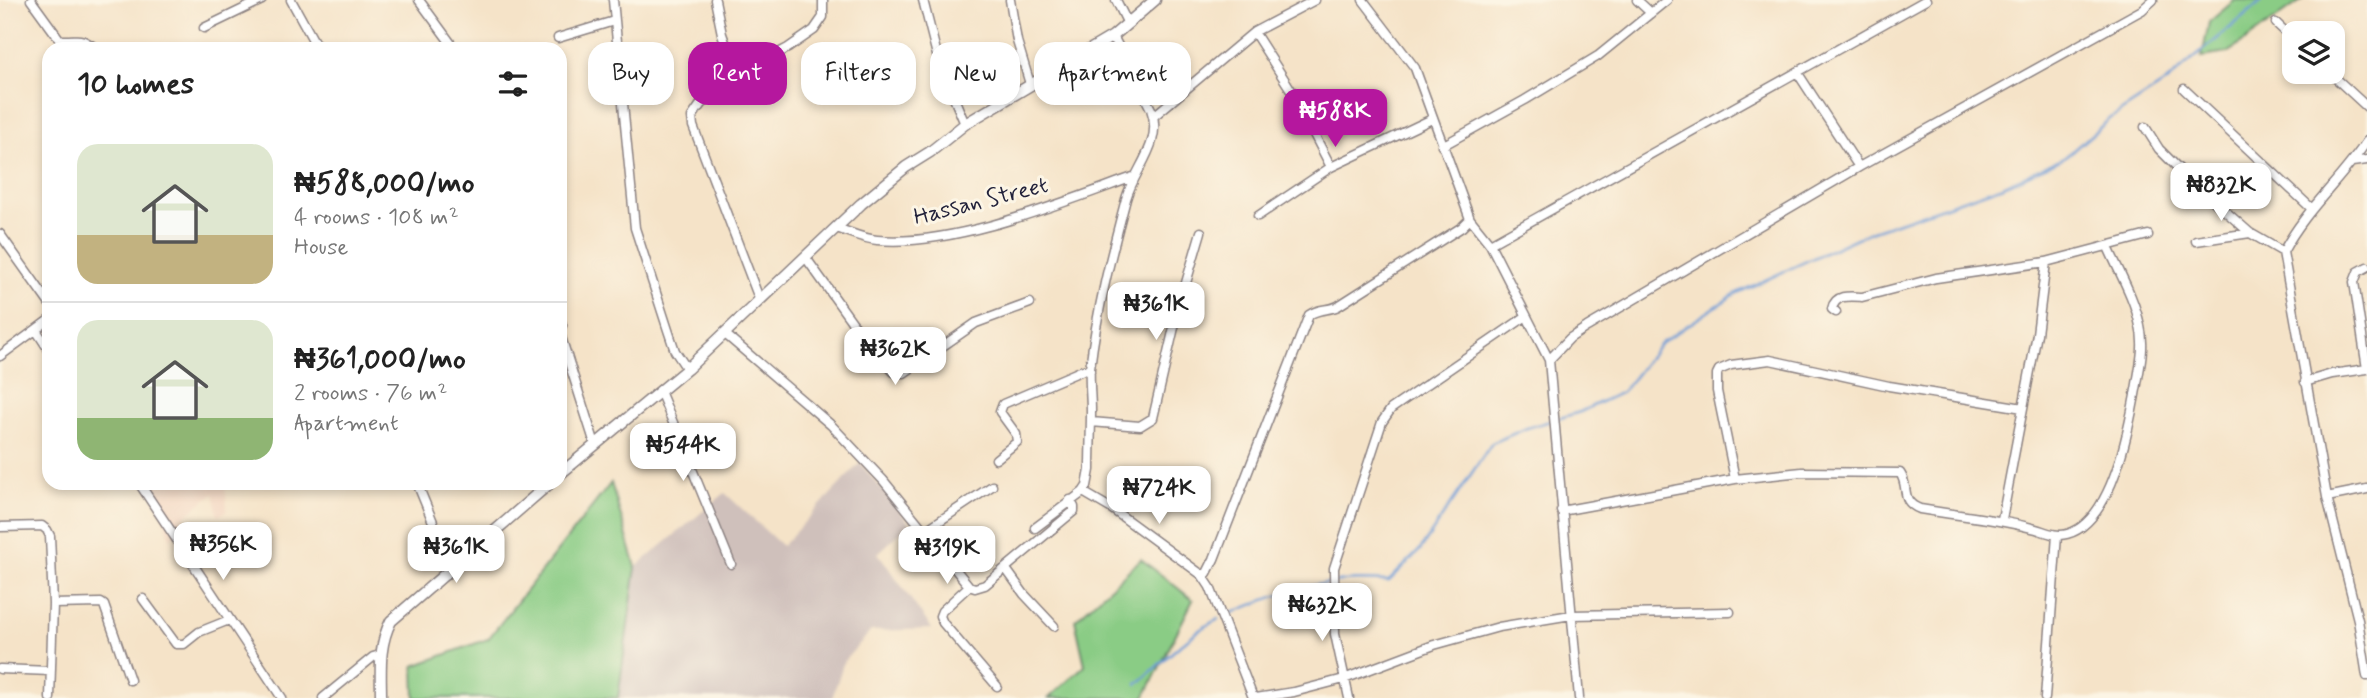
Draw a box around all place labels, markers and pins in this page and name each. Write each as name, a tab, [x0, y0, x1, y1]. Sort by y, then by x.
pin: ₦588K	[1286, 90, 1384, 149]
pin: ₦832K	[2172, 164, 2270, 223]
pin: ₦361K	[1107, 282, 1205, 342]
pin: ₦362K	[846, 328, 944, 387]
pin: ₦544K	[634, 424, 732, 483]
pin: ₦724K	[1110, 466, 1208, 526]
pin: ₦356K	[174, 522, 272, 582]
pin: ₦361K	[407, 526, 505, 585]
pin: ₦319K	[898, 526, 996, 586]
pin: ₦632K	[1273, 584, 1371, 643]

